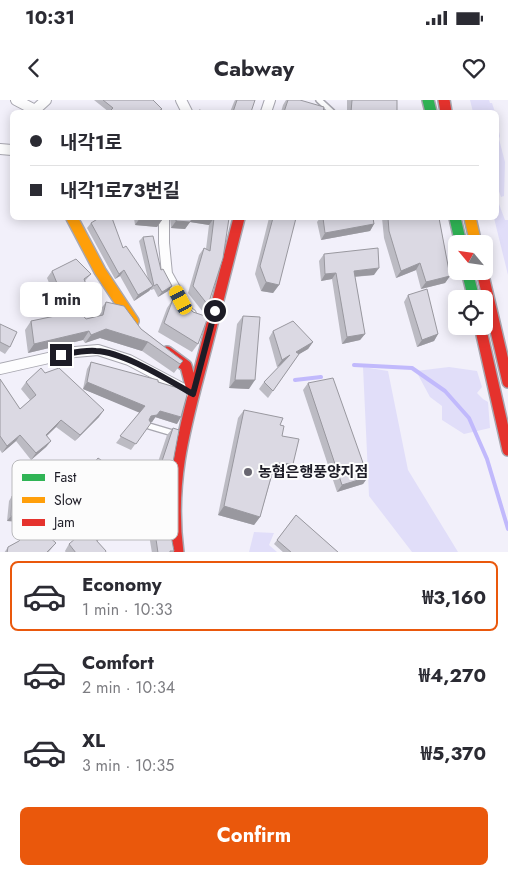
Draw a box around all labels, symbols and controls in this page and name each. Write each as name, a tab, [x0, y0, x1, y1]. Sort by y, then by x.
text: 10:31	[25, 4, 75, 31]
text: Cabway	[214, 52, 294, 84]
icon: back	[20, 54, 48, 82]
icon: heart	[460, 54, 488, 82]
text: 내각1로	[60, 129, 122, 156]
text: 내각1로73번길	[60, 177, 180, 204]
north arrow	[448, 235, 492, 280]
map controls	[448, 235, 493, 335]
callout: 1 min	[20, 282, 102, 318]
car	[167, 283, 194, 317]
text: 1 min	[41, 288, 81, 311]
button: locate	[448, 290, 493, 335]
route start	[204, 300, 226, 322]
route end	[50, 344, 72, 366]
legend	[12, 460, 178, 540]
place label: 농협은행풍양지점	[258, 461, 368, 483]
marker: 농협은행풍양지점	[242, 466, 254, 478]
text: Fast	[54, 467, 77, 487]
text: Slow	[54, 490, 82, 510]
text: Jam	[52, 512, 75, 532]
text: Economy	[82, 571, 162, 598]
icon: car	[22, 574, 67, 619]
text: ₩3,160	[422, 584, 486, 611]
text: 1 min · 10:33	[82, 598, 173, 621]
text: Comfort	[82, 649, 154, 676]
icon: car	[22, 652, 67, 697]
text: ₩4,270	[419, 662, 486, 689]
text: 2 min · 10:34	[82, 676, 175, 699]
text: XL	[82, 727, 105, 754]
icon: car	[22, 730, 67, 775]
text: ₩5,370	[421, 740, 486, 767]
text: 3 min · 10:35	[82, 754, 174, 777]
button: Confirm	[20, 807, 488, 865]

